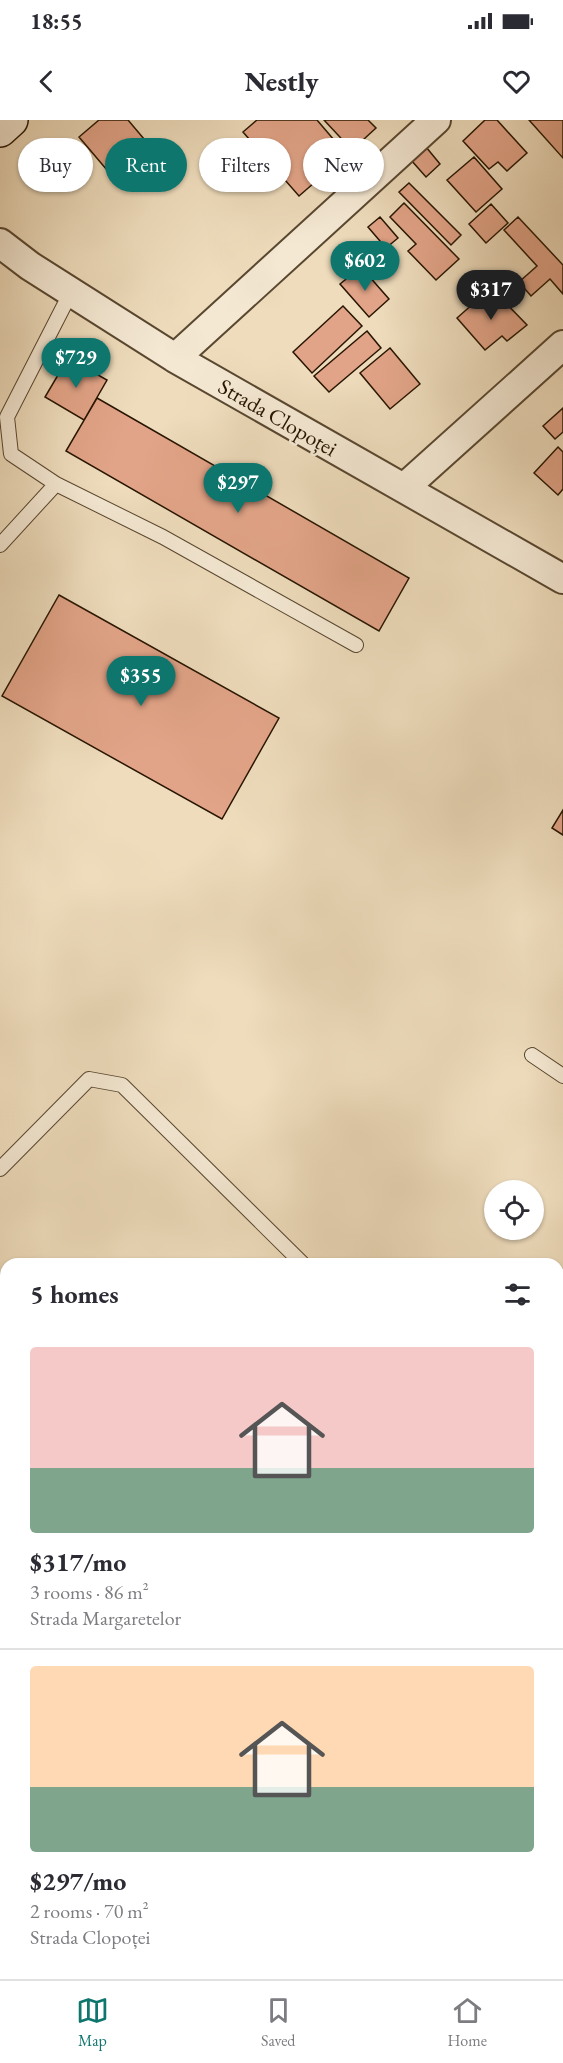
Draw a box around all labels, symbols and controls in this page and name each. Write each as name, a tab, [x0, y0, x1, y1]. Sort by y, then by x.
text: 18:55	[30, 7, 83, 36]
text: Nestly	[245, 64, 318, 99]
icon: back	[30, 65, 63, 98]
icon: heart	[500, 65, 533, 98]
chip: Buy	[18, 138, 93, 192]
chip: Rent	[105, 138, 187, 192]
chip: Filters	[199, 138, 291, 192]
chip: New	[303, 138, 384, 192]
pin: $602	[329, 241, 401, 292]
text: $602	[345, 247, 385, 273]
pin: $317	[455, 270, 527, 321]
text: $317	[471, 276, 511, 302]
pin: $729	[40, 338, 112, 389]
text: $729	[56, 344, 96, 370]
street label: Strada Clopoței	[213, 372, 342, 463]
pin: $297	[202, 463, 274, 514]
text: $297	[218, 469, 258, 495]
pin: $355	[105, 656, 177, 707]
text: $355	[121, 662, 161, 688]
map controls	[484, 1180, 544, 1240]
button: locate	[484, 1180, 544, 1240]
text: 5 homes	[30, 1277, 119, 1311]
icon: filters	[501, 1278, 534, 1311]
icon: home	[228, 1386, 336, 1494]
text: $317/mo	[30, 1545, 126, 1579]
text: 3 rooms · 86 m²	[30, 1579, 149, 1605]
text: Strada Margaretelor	[30, 1605, 181, 1631]
icon: home	[228, 1705, 336, 1813]
text: $297/mo	[30, 1864, 126, 1898]
text: 2 rooms · 70 m²	[30, 1898, 149, 1924]
text: Strada Clopoței	[30, 1924, 151, 1950]
tab: Map	[76, 1994, 109, 2051]
tab: Saved	[261, 1994, 295, 2051]
tab: Home	[447, 1994, 487, 2051]

